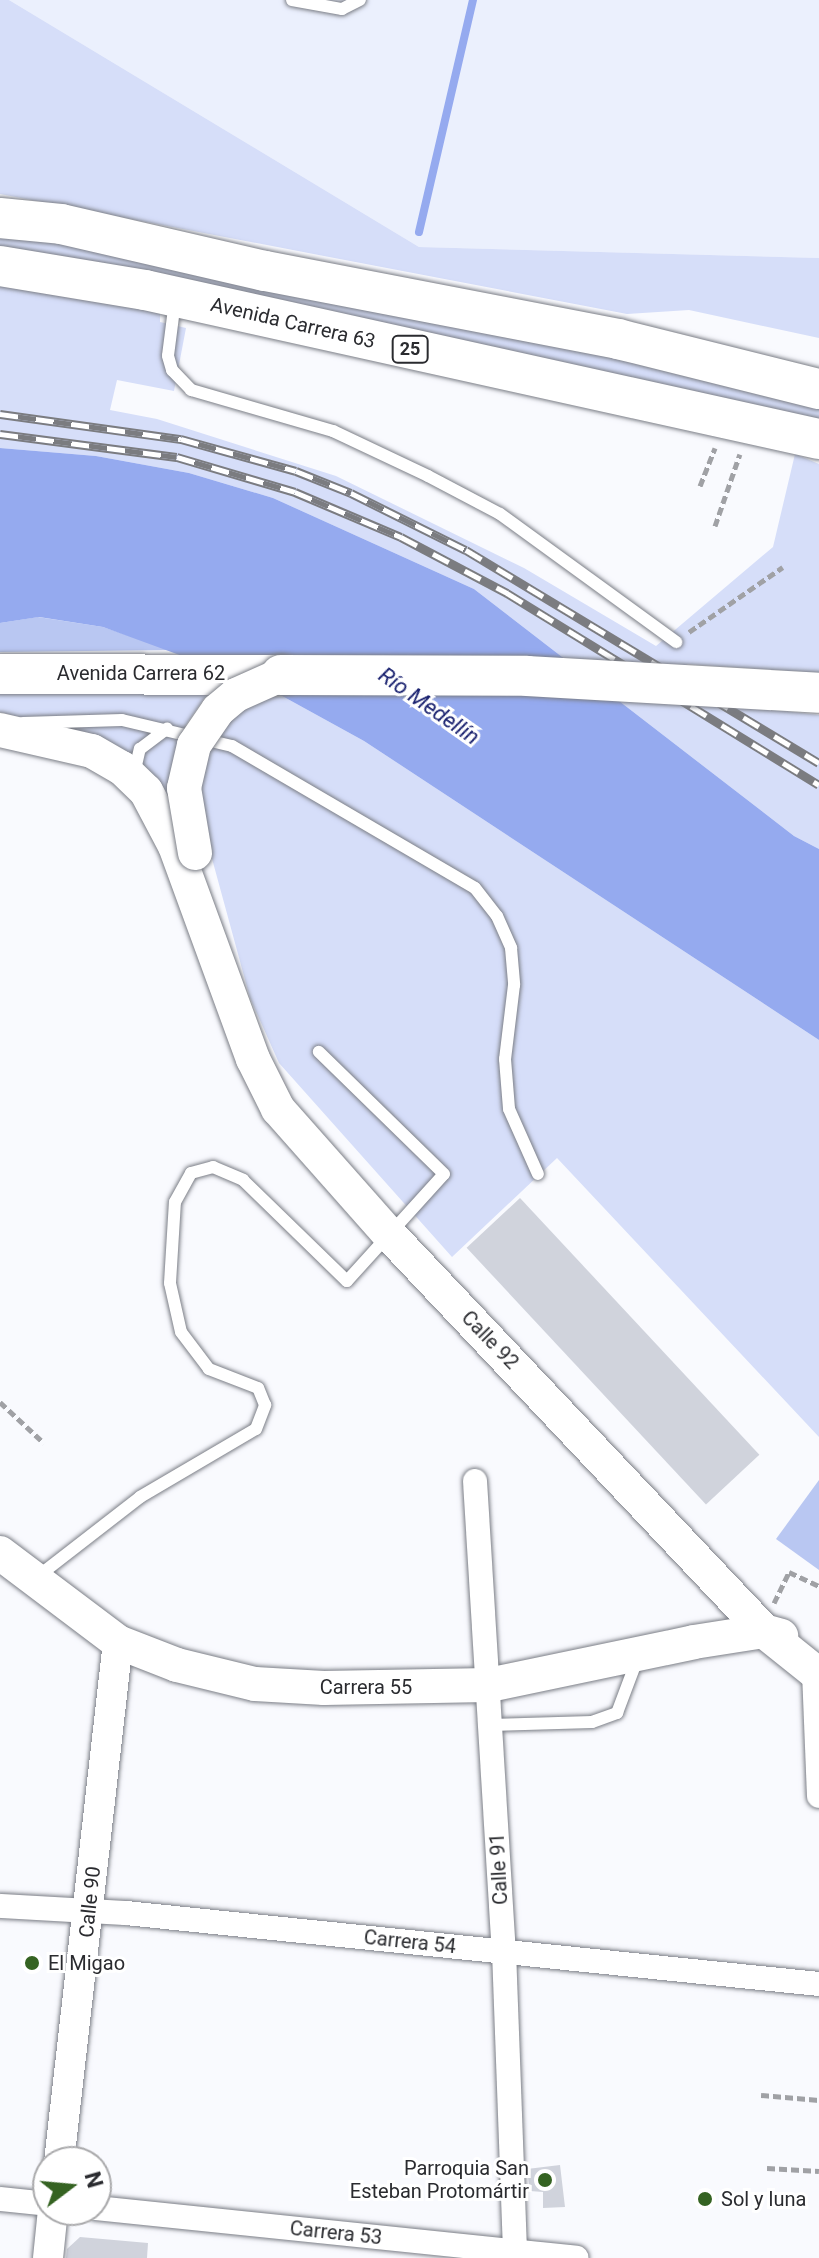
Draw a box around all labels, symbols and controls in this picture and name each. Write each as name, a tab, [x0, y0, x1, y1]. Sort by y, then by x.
street label: Avenida Carrera 63	[208, 292, 378, 354]
road number: 25	[390, 335, 430, 363]
street label: Avenida Carrera 62	[57, 661, 225, 685]
water label: Río Medellín	[374, 662, 484, 750]
street label: Calle 92	[456, 1306, 524, 1374]
street label: Carrera 55	[320, 1675, 412, 1699]
street label: Calle 91	[485, 1833, 513, 1905]
street label: Calle 90	[74, 1865, 106, 1939]
street label: Carrera 54	[363, 1925, 457, 1959]
place label: El Migao	[48, 1951, 125, 1975]
marker: El Migao	[23, 1954, 41, 1972]
north arrow	[32, 2146, 112, 2226]
place label: Parroquia San Esteban Protomártir	[350, 2156, 529, 2203]
text: N	[79, 2169, 108, 2191]
marker: Parroquia San Esteban Protomártir	[536, 2171, 554, 2189]
place label: Sol y luna	[721, 2187, 806, 2211]
marker: Sol y luna	[696, 2190, 714, 2208]
street label: Carrera 53	[289, 2216, 383, 2250]

